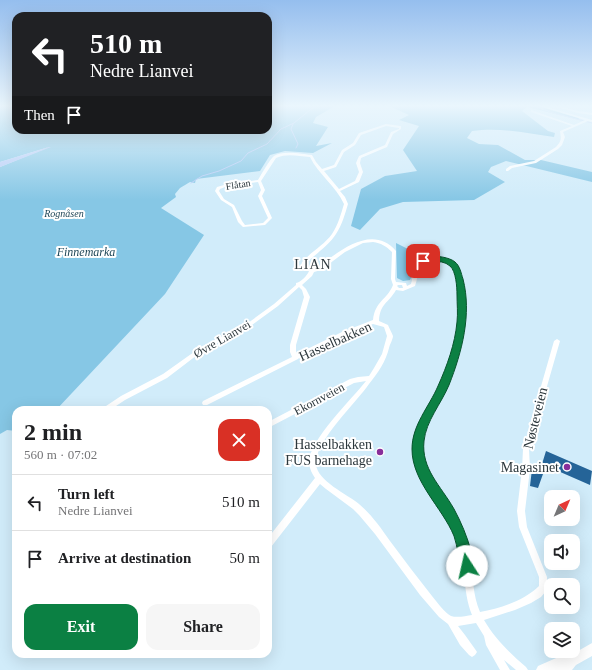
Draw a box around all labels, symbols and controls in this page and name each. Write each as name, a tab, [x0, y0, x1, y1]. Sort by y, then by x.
icon: left	[24, 28, 76, 80]
text: 510 m	[90, 28, 162, 59]
text: Nedre Lianvei	[90, 61, 193, 81]
icon: arrive	[63, 104, 85, 126]
text: Then	[24, 107, 55, 123]
street label: Flåtan	[225, 177, 251, 192]
park label: Rognåsen	[43, 208, 84, 219]
pin	[406, 244, 440, 278]
park label: Finnemarka	[56, 245, 115, 259]
icon: arrive	[412, 250, 434, 272]
district label: LIAN	[294, 257, 332, 272]
street label: Øvre Lianvei	[191, 317, 254, 361]
street label: Hasselbakken	[297, 319, 374, 364]
street label: Ekornveien	[291, 380, 347, 418]
street label: Nøsteveien	[521, 386, 550, 450]
text: 2 min	[24, 419, 82, 445]
button: close	[218, 419, 260, 461]
place label: Hasselbakken FUS barnehage	[285, 437, 372, 468]
text: 560 m · 07:02	[24, 447, 97, 462]
marker: Hasselbakken FUS barnehage	[375, 447, 385, 457]
place label: Magasinet	[501, 460, 559, 475]
marker: Magasinet	[562, 462, 572, 472]
text: Turn left	[58, 486, 115, 502]
north arrow	[544, 490, 580, 526]
map controls	[544, 490, 580, 658]
icon: left	[24, 492, 46, 514]
text: 510 m	[222, 494, 260, 510]
text: Nedre Lianvei	[58, 503, 133, 518]
button: sound	[544, 534, 580, 570]
position arrow	[446, 545, 488, 587]
icon: arrive	[24, 548, 46, 570]
text: Arrive at destination	[58, 550, 191, 566]
text: 50 m	[230, 550, 260, 566]
button: search	[544, 578, 580, 614]
button: Exit	[24, 604, 138, 650]
button: Share	[146, 604, 260, 650]
button: layers	[544, 622, 580, 658]

